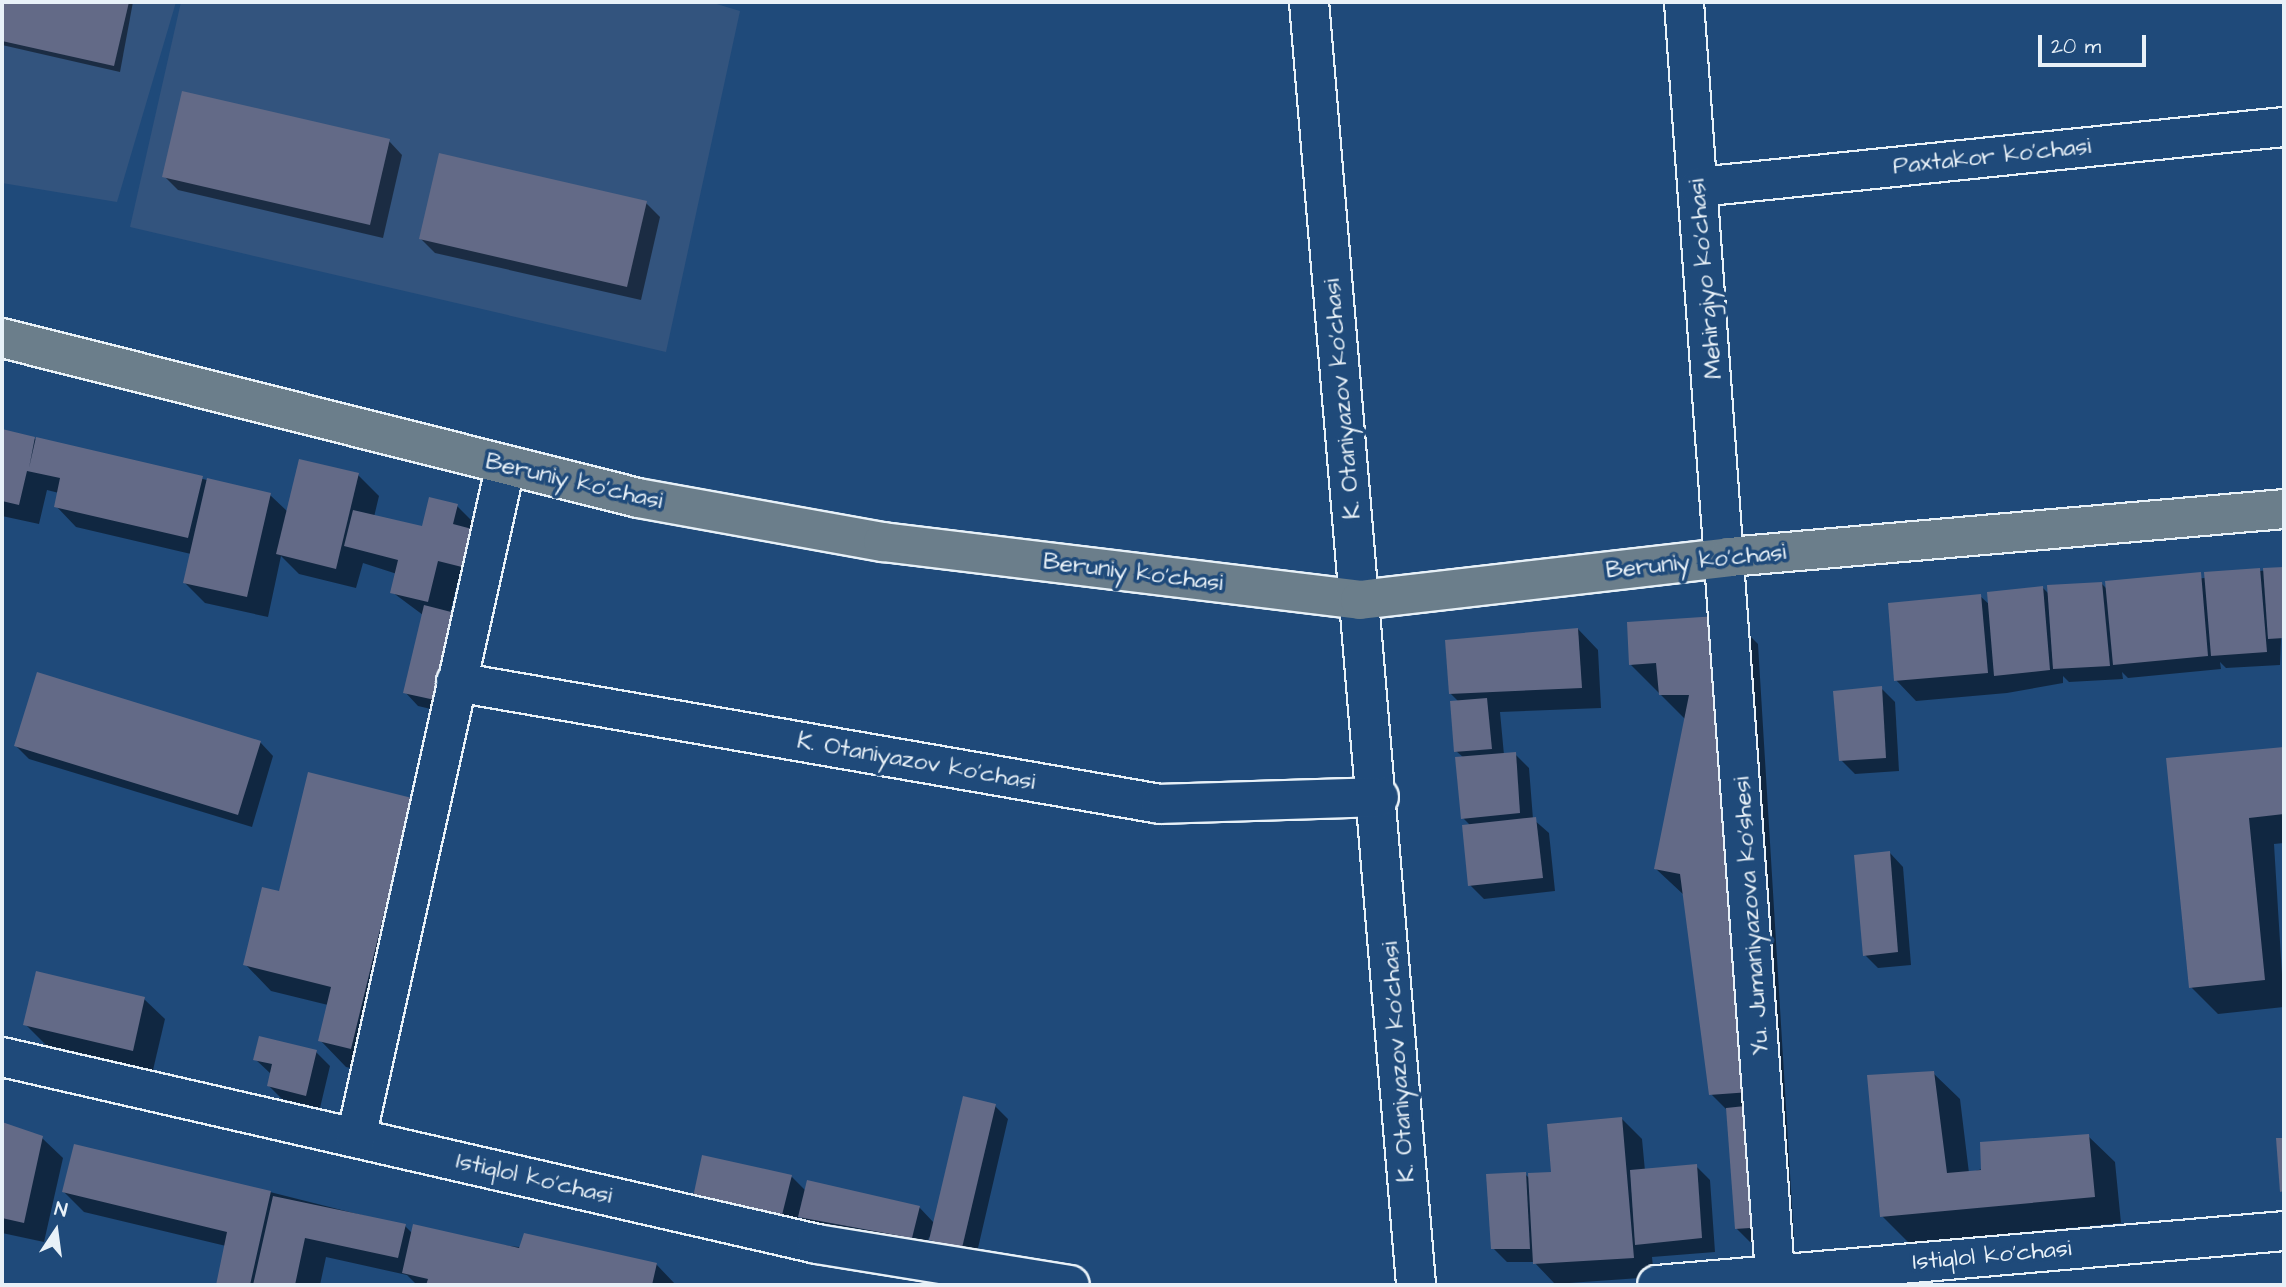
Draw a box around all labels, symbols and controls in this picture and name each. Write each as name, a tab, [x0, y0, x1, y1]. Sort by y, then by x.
scale bar	[2041, 21, 2150, 65]
text: 20 m	[2051, 32, 2101, 61]
street label: Paxtakor ko'chasi	[1892, 132, 2092, 182]
street label: Mehirgiyo ko'chasi	[1683, 178, 1729, 380]
street label: K. Otaniyazov ko'chasi	[1318, 278, 1368, 520]
street label: Beruniy ko'chasi	[483, 448, 665, 516]
street label: Beruniy ko'chasi	[1604, 538, 1788, 586]
street label: Beruniy ko'chasi	[1041, 548, 1225, 598]
street label: K. Otaniyazov ko'chasi	[795, 727, 1037, 797]
street label: Yu. Jumaniyazova ko'shesi	[1728, 776, 1776, 1056]
street label: K. Otaniyazov ko'chasi	[1376, 941, 1422, 1183]
street label: Istiqlol ko'chasi	[453, 1147, 615, 1211]
north arrow	[21, 1196, 91, 1266]
text: N	[52, 1196, 70, 1225]
street label: Istiqlol ko'chasi	[1912, 1235, 2072, 1277]

